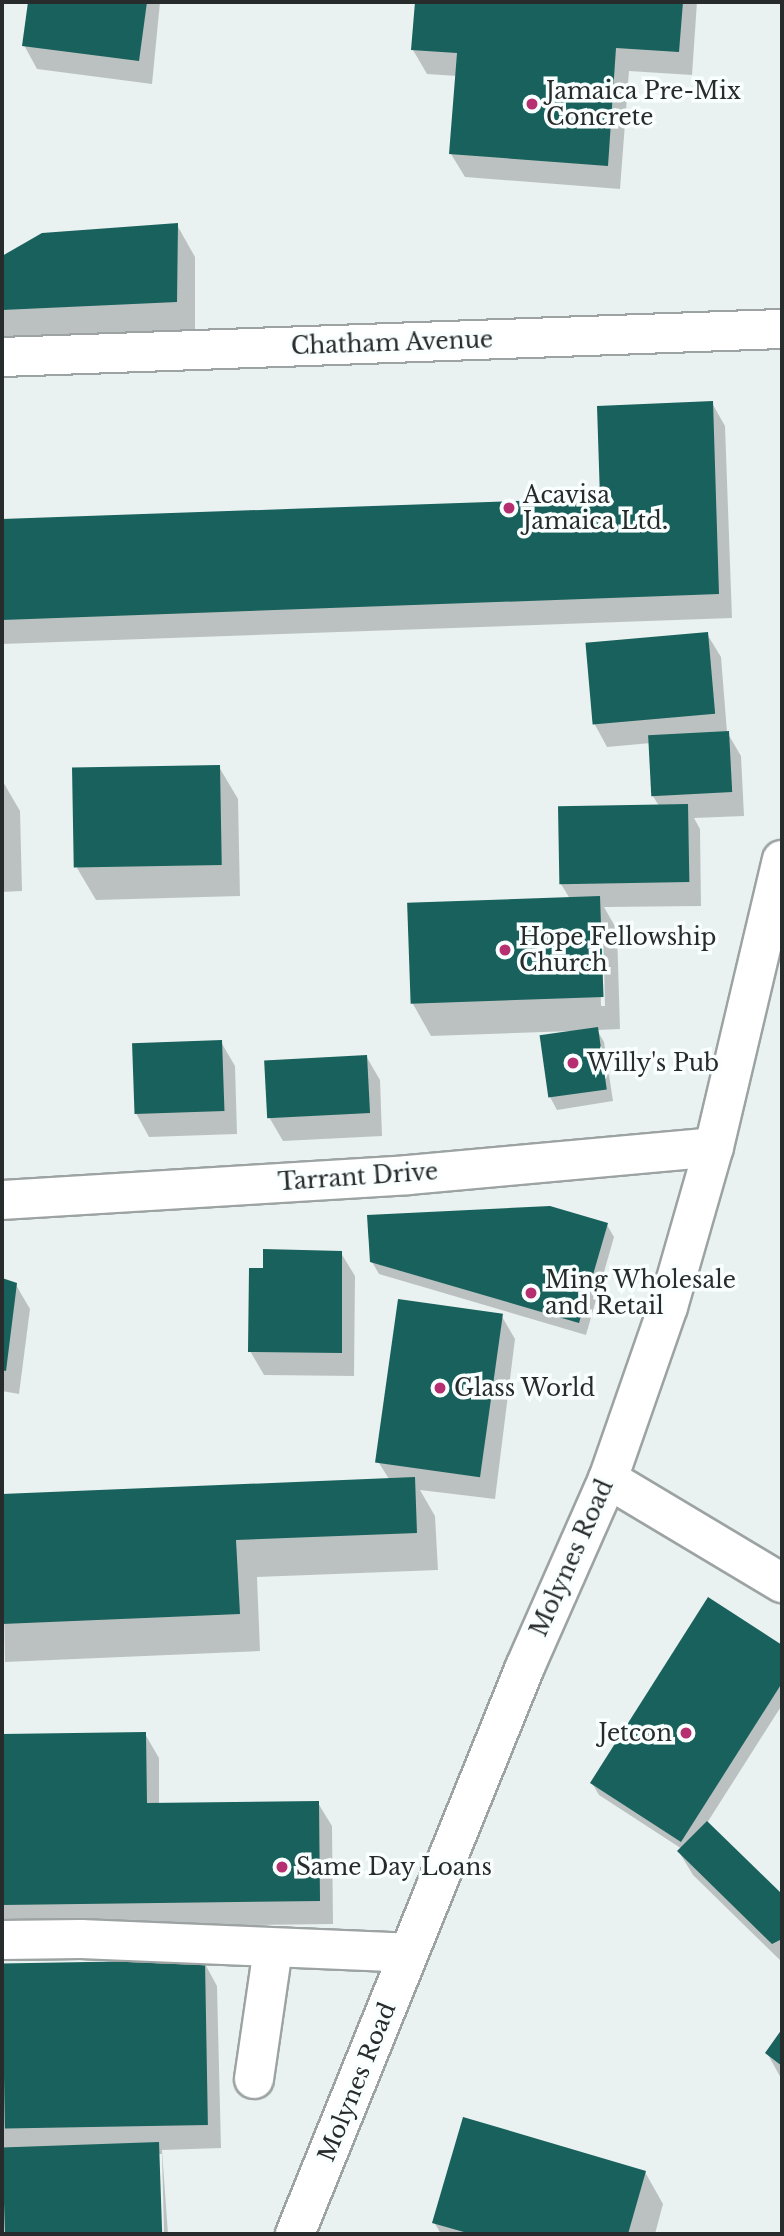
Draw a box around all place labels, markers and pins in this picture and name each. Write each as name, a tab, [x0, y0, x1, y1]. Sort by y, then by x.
place label: Jamaica Pre-Mix Concrete	[546, 77, 741, 131]
marker: Jamaica Pre-Mix Concrete	[524, 96, 540, 112]
place label: Acavisa Jamaica Ltd.	[523, 481, 668, 535]
marker: Acavisa Jamaica Ltd.	[501, 500, 517, 516]
place label: Hope Fellowship Church	[519, 923, 716, 977]
marker: Hope Fellowship Church	[497, 942, 513, 958]
place label: Willy's Pub	[587, 1049, 719, 1077]
marker: Willy's Pub	[565, 1055, 581, 1071]
place label: Ming Wholesale and Retail	[545, 1266, 737, 1320]
marker: Ming Wholesale and Retail	[523, 1285, 539, 1301]
place label: Glass World	[454, 1374, 596, 1402]
marker: Glass World	[432, 1380, 448, 1396]
place label: Jetcon	[598, 1719, 672, 1747]
marker: Jetcon	[678, 1725, 694, 1741]
place label: Same Day Loans	[296, 1853, 493, 1881]
marker: Same Day Loans	[274, 1859, 290, 1875]

